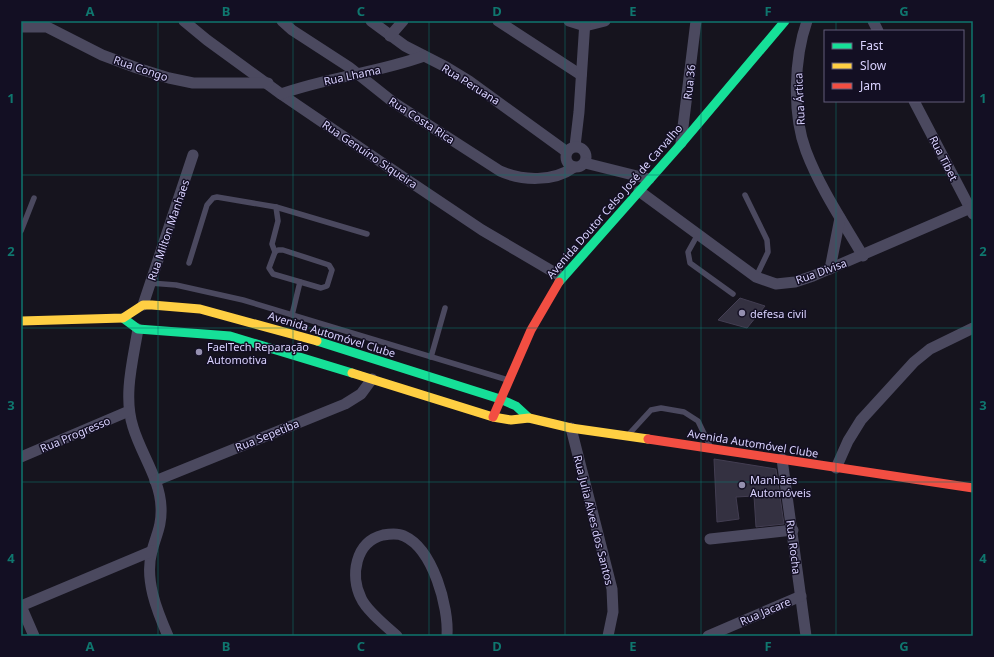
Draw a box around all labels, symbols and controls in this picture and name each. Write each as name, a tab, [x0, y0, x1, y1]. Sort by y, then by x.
text: A	[86, 2, 95, 20]
text: B	[222, 2, 230, 20]
text: C	[357, 2, 365, 20]
text: D	[492, 2, 502, 20]
text: E	[629, 2, 637, 20]
text: F	[764, 2, 772, 20]
text: G	[899, 2, 909, 20]
legend	[824, 30, 964, 102]
text: Fast	[860, 37, 884, 54]
street label: Rua Congo	[112, 52, 170, 84]
text: Slow	[860, 57, 887, 74]
street label: Rua Peruana	[439, 60, 503, 108]
street label: Rua Lhama	[322, 62, 382, 88]
street label: Rua 36	[679, 64, 699, 100]
street label: Rua Ártica	[790, 72, 808, 126]
text: Jam	[859, 77, 881, 94]
text: 1	[7, 89, 15, 107]
text: 1	[979, 89, 987, 107]
street label: Rua Costa Rica	[386, 93, 458, 147]
street label: Rua Genuíno Siqueira	[320, 117, 420, 191]
street label: Avenida Doutor Celso José de Carvalho	[543, 120, 686, 281]
street label: Rua Tibet	[926, 133, 962, 183]
street label: Rua Milton Manhaes	[144, 177, 192, 283]
text: 2	[7, 242, 15, 260]
text: 2	[979, 242, 987, 260]
street label: Rua Divisa	[793, 255, 849, 287]
place label: defesa civil	[750, 306, 807, 321]
street label: Avenida Automóvel Clube	[266, 307, 398, 361]
marker: defesa civil	[737, 308, 747, 318]
place label: FaelTech Reparação Automotiva	[207, 339, 309, 367]
marker: FaelTech Reparação Automotiva	[194, 347, 204, 357]
text: 3	[7, 396, 15, 414]
text: 3	[979, 396, 987, 414]
street label: Rua Progresso	[38, 412, 113, 456]
street label: Rua Sepetiba	[233, 415, 301, 455]
street label: Avenida Automóvel Clube	[686, 425, 820, 461]
street label: Rua Julia Alves dos Santos	[571, 453, 617, 587]
place label: Manhães Automóveis	[750, 472, 811, 500]
marker: Manhães Automóveis	[737, 480, 747, 490]
street label: Rua Rocha	[783, 519, 805, 575]
text: 4	[7, 549, 15, 567]
text: 4	[979, 549, 987, 567]
street label: Rua Jacare	[737, 594, 793, 628]
text: A	[86, 637, 95, 655]
text: B	[222, 637, 230, 655]
text: C	[357, 637, 365, 655]
text: D	[492, 637, 502, 655]
text: E	[629, 637, 637, 655]
text: F	[764, 637, 772, 655]
text: G	[899, 637, 909, 655]

